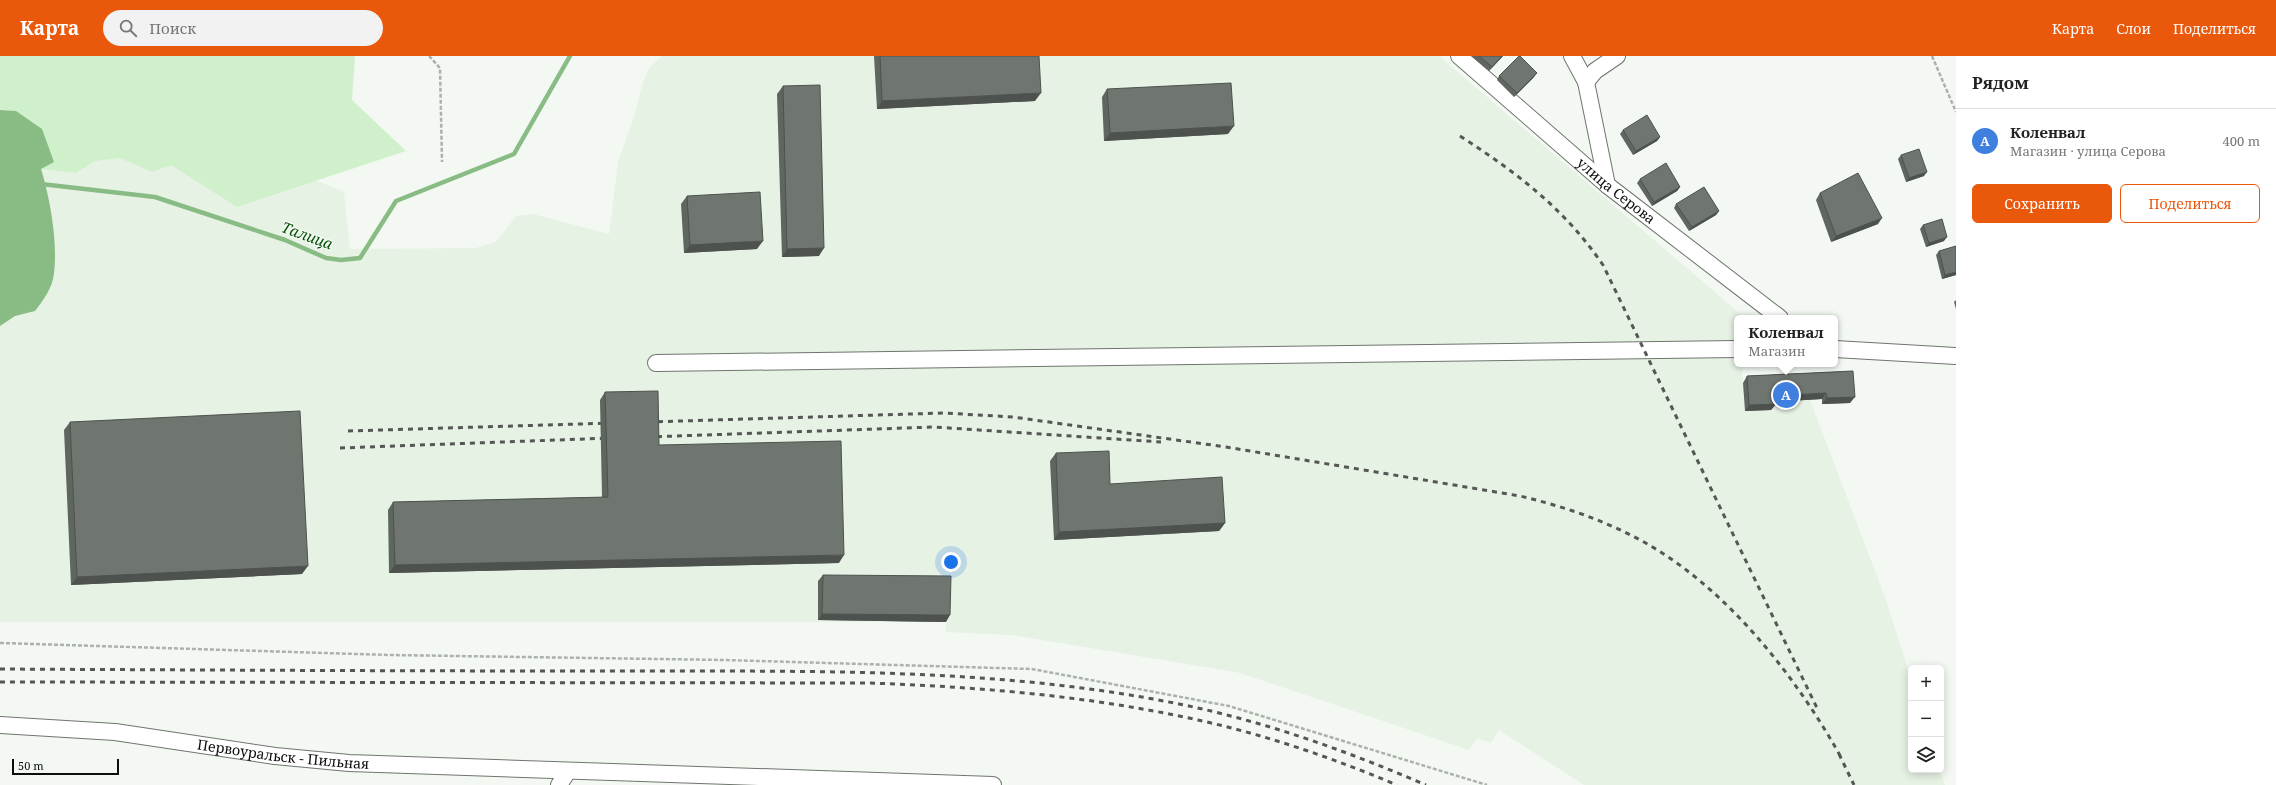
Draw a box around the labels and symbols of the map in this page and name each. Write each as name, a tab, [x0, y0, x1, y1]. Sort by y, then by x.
street label: улица Серова	[1573, 153, 1660, 228]
water label: Талица	[279, 217, 336, 254]
pin: A	[1773, 380, 1799, 410]
your location	[941, 552, 961, 572]
street label: Первоуральск - Пильная	[196, 734, 370, 773]
scale bar	[12, 757, 119, 776]

